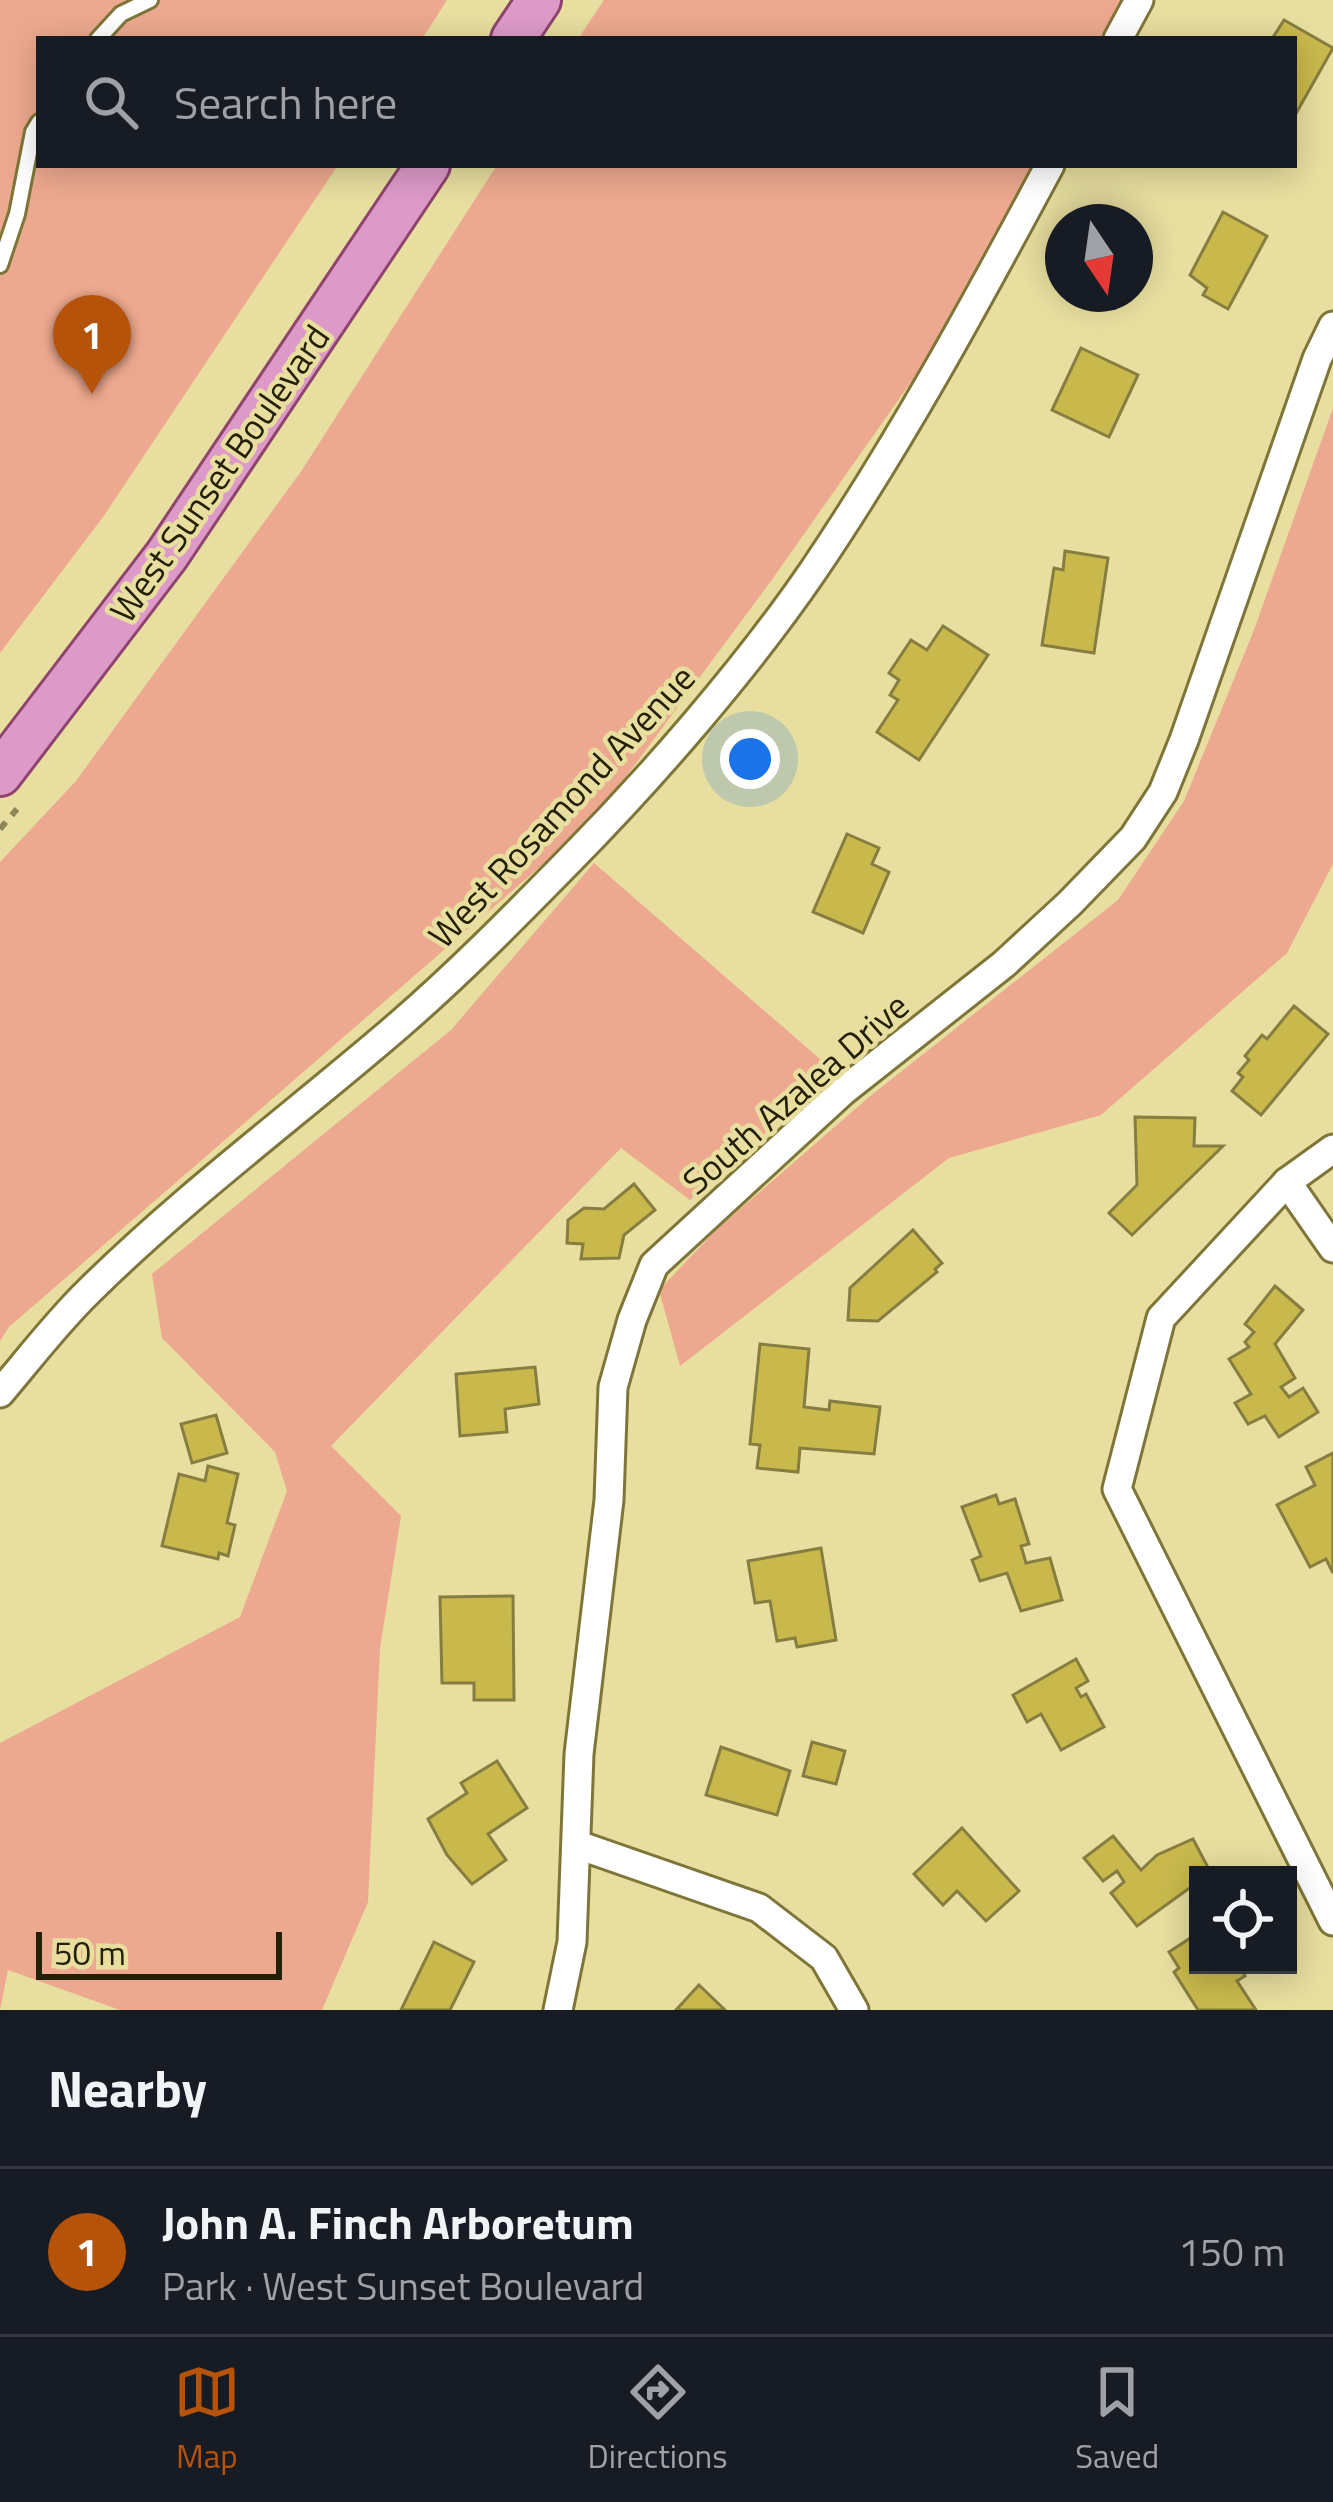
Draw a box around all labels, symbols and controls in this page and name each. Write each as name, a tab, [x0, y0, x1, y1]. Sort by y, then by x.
search box	[36, 36, 1297, 168]
text: Search here	[174, 68, 397, 136]
icon: search	[78, 69, 144, 135]
north arrow	[1045, 204, 1153, 312]
pin: 1	[53, 295, 131, 394]
street label: West Sunset Boulevard	[95, 313, 343, 633]
street label: West Rosamond Avenue	[415, 652, 707, 960]
your location	[720, 729, 780, 789]
street label: South Azalea Drive	[670, 979, 920, 1207]
map controls	[1189, 1866, 1297, 1974]
button: locate	[1189, 1866, 1297, 1974]
scale bar	[36, 1926, 282, 1979]
text: 50 m	[54, 1928, 126, 1978]
text: Nearby	[48, 2049, 207, 2127]
text: John A. Finch Arboretum	[162, 2188, 634, 2256]
text: 1	[76, 2222, 98, 2281]
text: 150 m	[1178, 2222, 1285, 2281]
text: Park · West Sunset Boulevard	[162, 2256, 644, 2315]
tab: Map	[174, 2359, 240, 2481]
tab: Directions	[588, 2359, 727, 2481]
tab: Saved	[1075, 2359, 1159, 2481]

